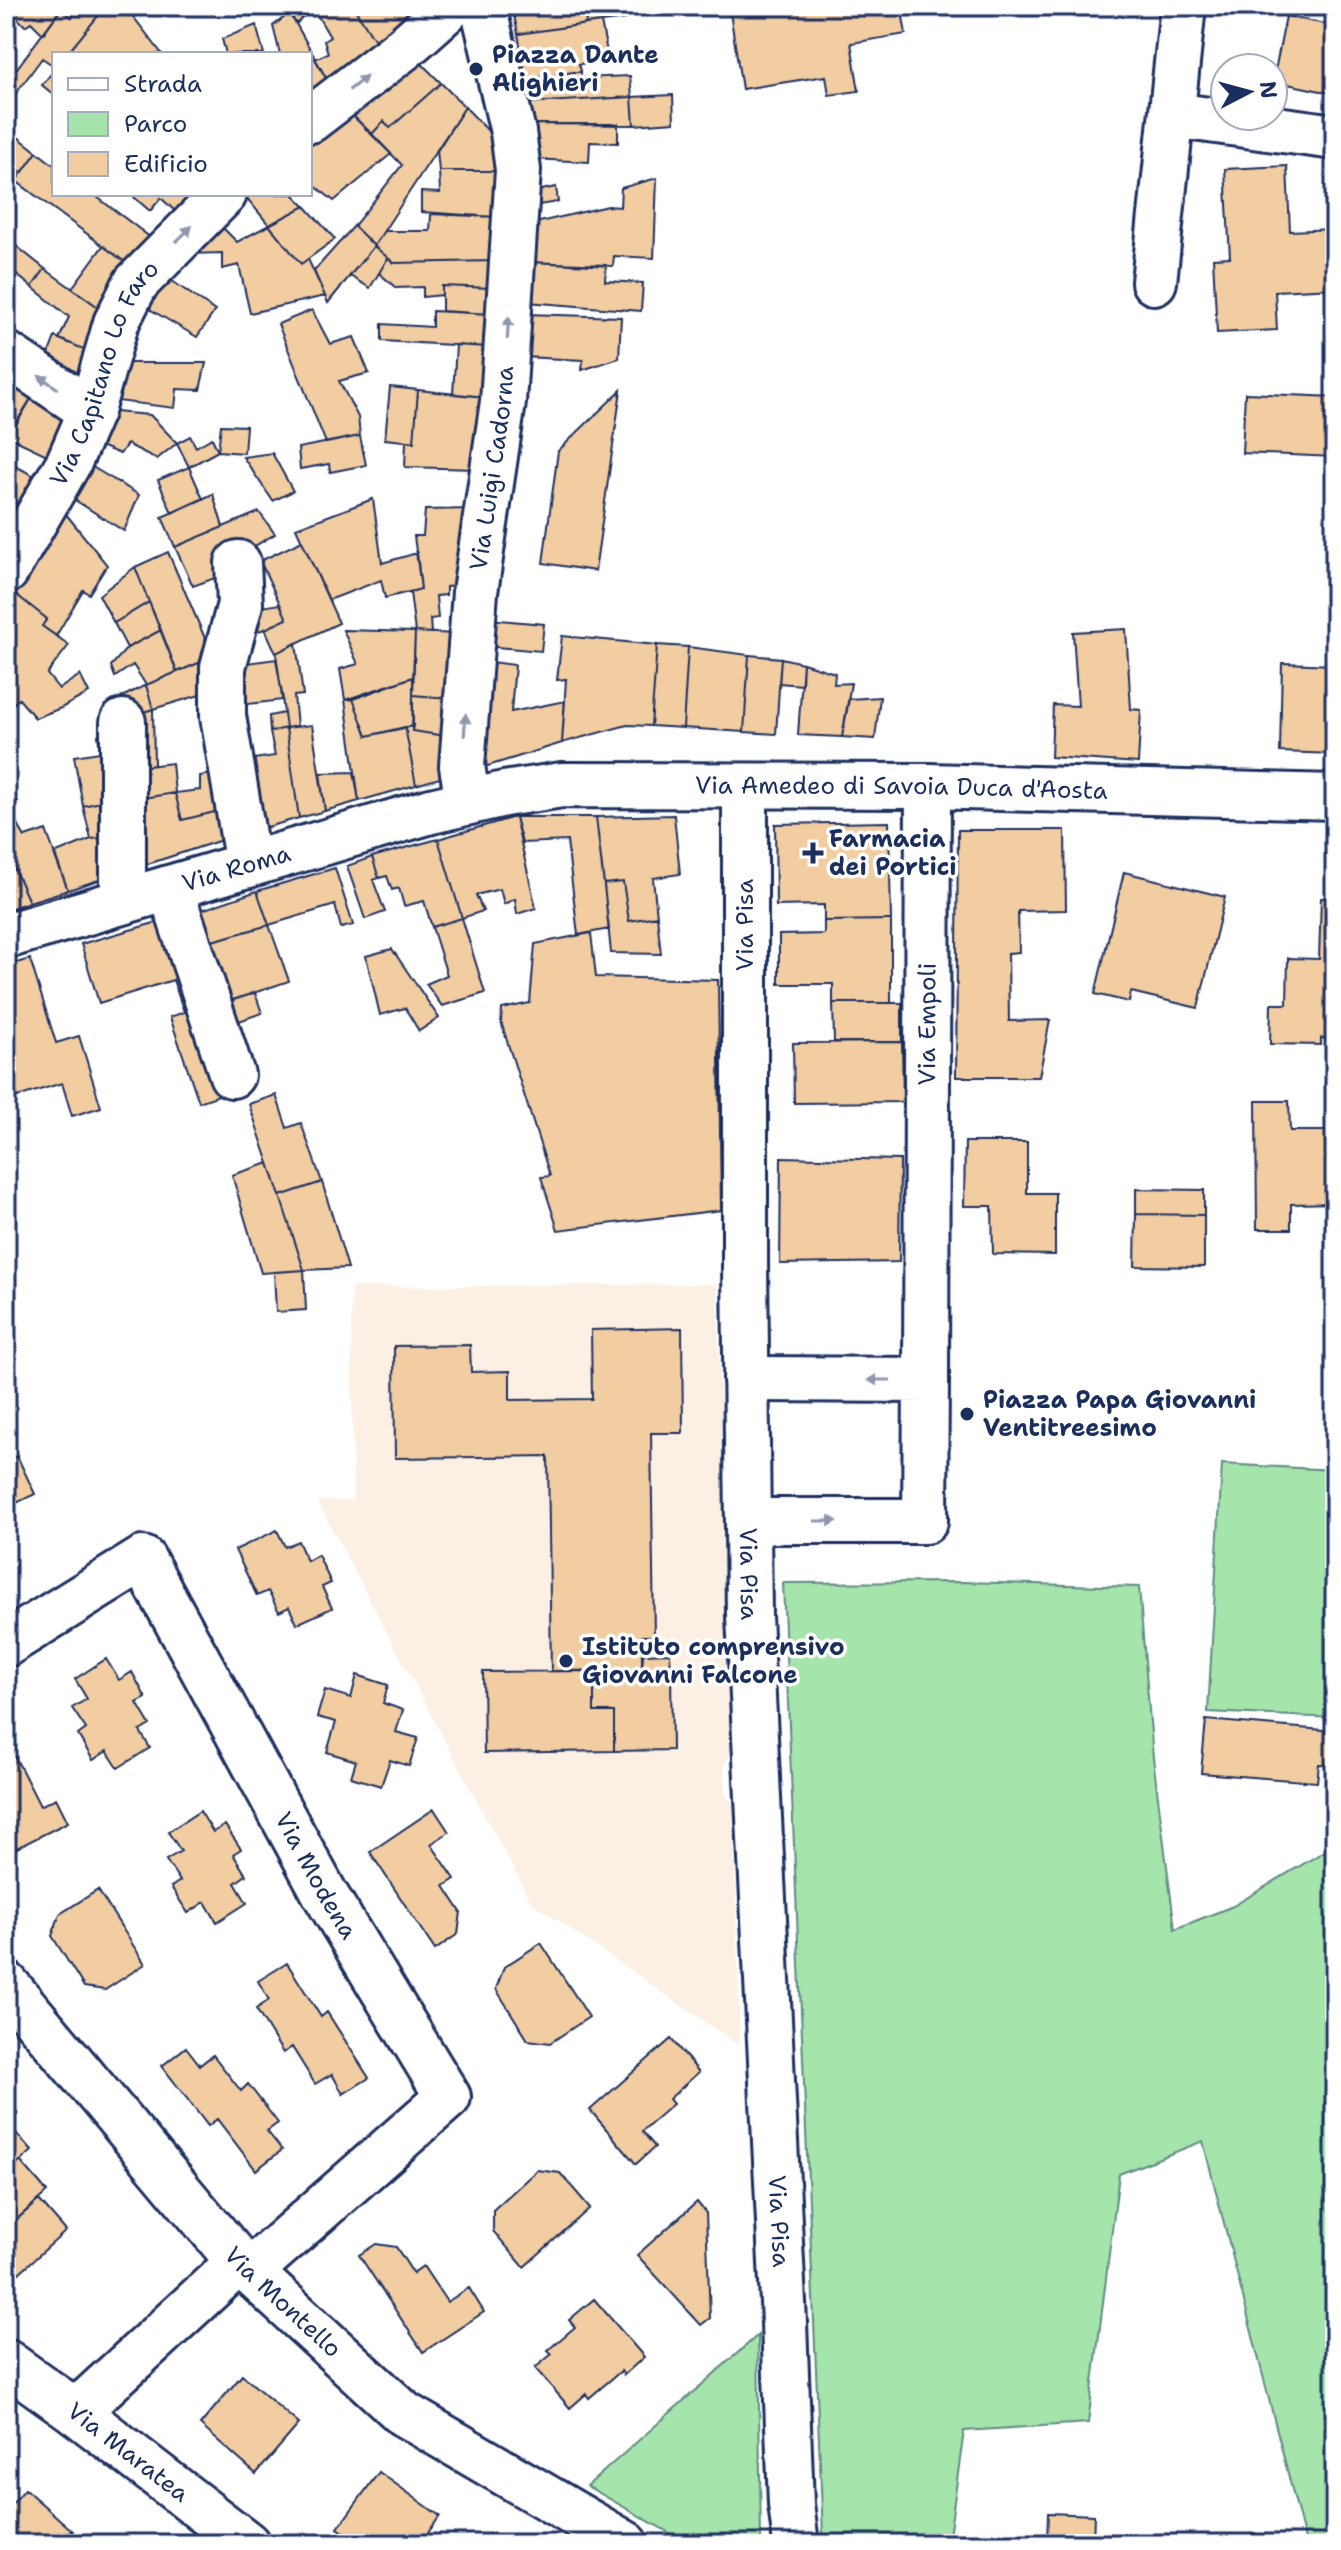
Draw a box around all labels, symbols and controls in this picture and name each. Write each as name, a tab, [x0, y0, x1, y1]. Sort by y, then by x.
place label: Piazza Dante Alighieri	[492, 39, 659, 99]
legend	[52, 52, 312, 196]
north arrow	[1209, 52, 1289, 132]
marker: Piazza Dante Alighieri	[467, 60, 485, 78]
text: Strada	[124, 68, 202, 100]
one-way arrow	[348, 76, 368, 92]
text: N	[1253, 80, 1284, 100]
text: Parco	[124, 108, 187, 140]
text: Edificio	[124, 148, 208, 180]
one-way arrow	[175, 225, 193, 244]
street label: Via Capitano Lo Faro	[42, 253, 166, 492]
one-way arrow	[502, 315, 515, 340]
street label: Via Luigi Cadorna	[462, 365, 521, 573]
one-way arrow	[38, 375, 59, 390]
one-way arrow	[459, 712, 472, 737]
street label: Via Amedeo di Savoia Duca d'Aosta	[695, 769, 1108, 807]
place label: Farmacia dei Portici	[829, 823, 957, 883]
street label: Via Roma	[178, 837, 294, 899]
marker: Farmacia dei Portici	[804, 844, 822, 862]
street label: Via Pisa	[729, 879, 761, 971]
street label: Via Empoli	[911, 963, 943, 1085]
one-way arrow	[866, 1374, 891, 1386]
place label: Piazza Papa Giovanni Ventitreesimo	[983, 1384, 1256, 1444]
marker: Piazza Papa Giovanni Ventitreesimo	[958, 1405, 976, 1423]
one-way arrow	[814, 1515, 839, 1527]
street label: Via Pisa	[732, 1528, 765, 1620]
place label: Istituto comprensivo Giovanni Falcone	[582, 1631, 845, 1691]
marker: Istituto comprensivo Giovanni Falcone	[557, 1652, 575, 1670]
street label: Via Modena	[267, 1806, 365, 1945]
street label: Via Pisa	[761, 2174, 797, 2268]
street label: Via Montello	[217, 2240, 348, 2365]
street label: Via Maratea	[61, 2395, 196, 2510]

